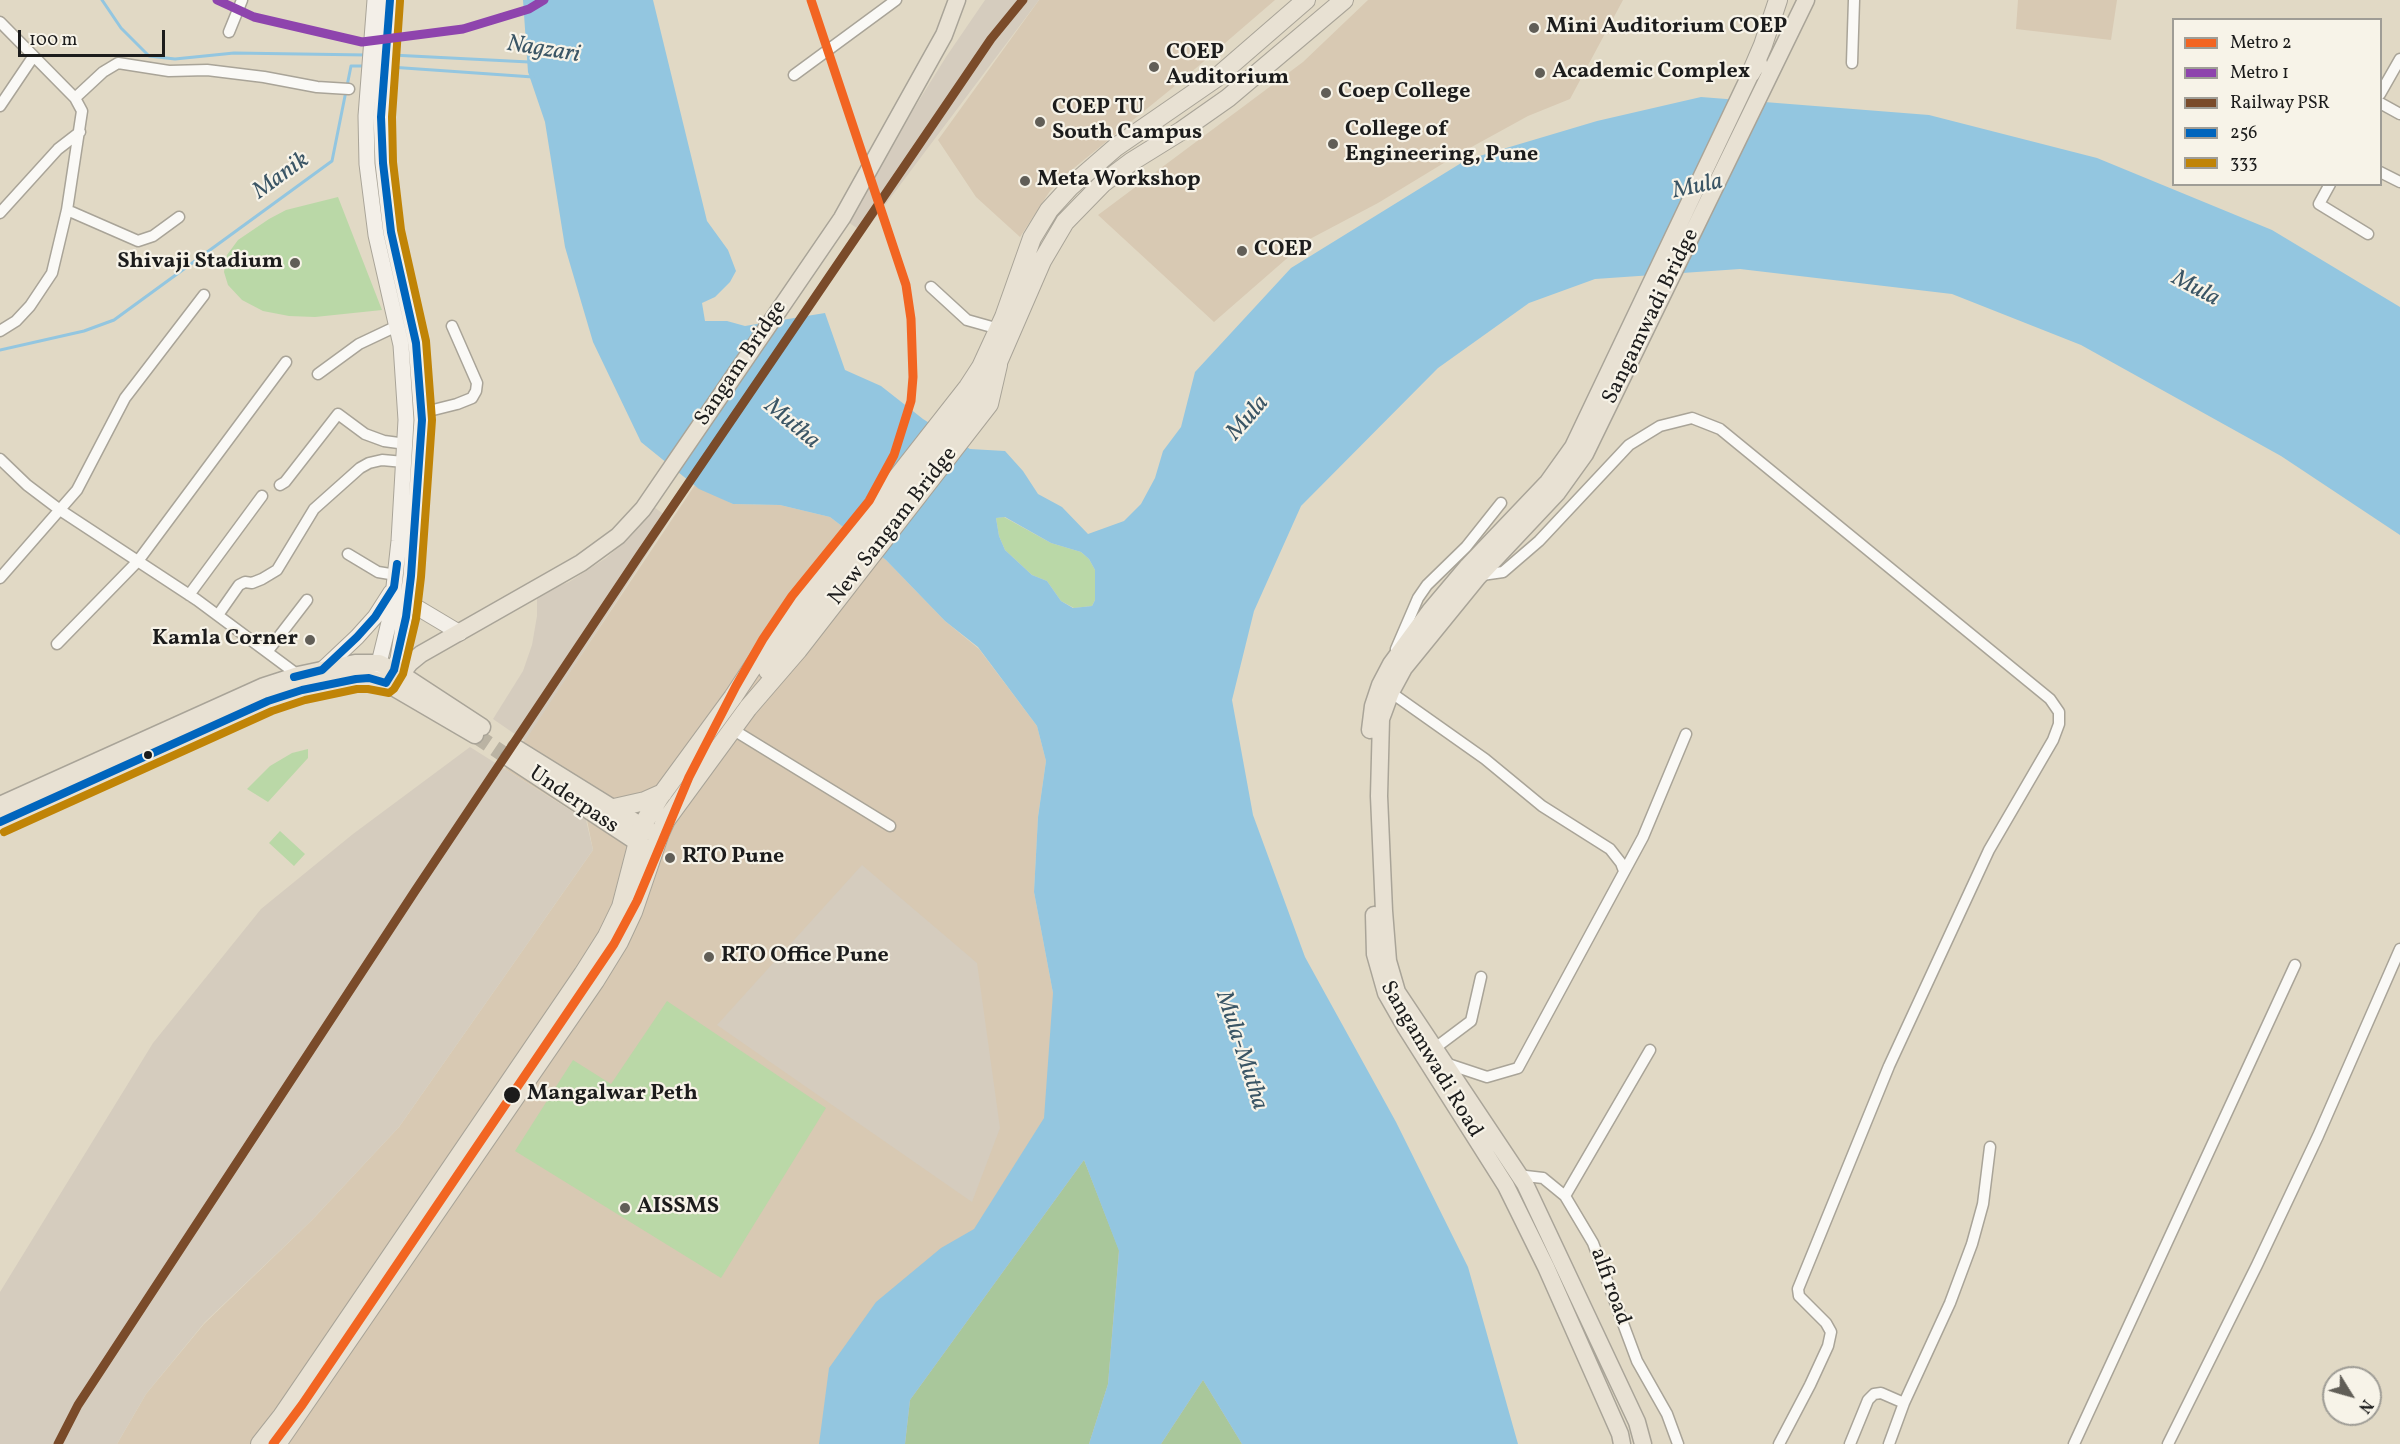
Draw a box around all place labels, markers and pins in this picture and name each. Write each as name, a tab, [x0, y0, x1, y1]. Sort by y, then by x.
place label: Mini Auditorium COEP	[1546, 15, 1787, 41]
marker: Mini Auditorium COEP	[1527, 21, 1541, 35]
place label: COEP Auditorium	[1166, 41, 1289, 92]
marker: COEP Auditorium	[1147, 60, 1161, 74]
place label: Academic Complex	[1552, 60, 1750, 86]
marker: Academic Complex	[1533, 66, 1547, 80]
place label: Coep College	[1338, 80, 1470, 106]
marker: Coep College	[1319, 86, 1333, 100]
place label: COEP TU South Campus	[1052, 96, 1202, 148]
marker: COEP TU South Campus	[1033, 115, 1047, 129]
place label: College of Engineering, Pune	[1345, 118, 1538, 170]
marker: College of Engineering, Pune	[1326, 137, 1340, 151]
place label: Meta Workshop	[1037, 168, 1201, 194]
marker: Meta Workshop	[1018, 174, 1032, 188]
place label: COEP	[1254, 238, 1312, 264]
marker: COEP	[1235, 244, 1249, 258]
place label: Shivaji Stadium	[117, 250, 283, 276]
marker: Shivaji Stadium	[288, 256, 302, 270]
place label: Kamla Corner	[152, 627, 298, 653]
marker: Kamla Corner	[303, 633, 317, 647]
unlabelled marker	[142, 749, 154, 761]
place label: RTO Pune	[682, 845, 784, 871]
marker: RTO Pune	[663, 851, 677, 865]
place label: RTO Office Pune	[721, 944, 889, 970]
marker: RTO Office Pune	[702, 950, 716, 964]
place label: Mangalwar Peth	[527, 1082, 698, 1108]
marker: Mangalwar Peth	[502, 1085, 522, 1105]
place label: AISSMS	[637, 1195, 719, 1221]
marker: AISSMS	[618, 1201, 632, 1215]

